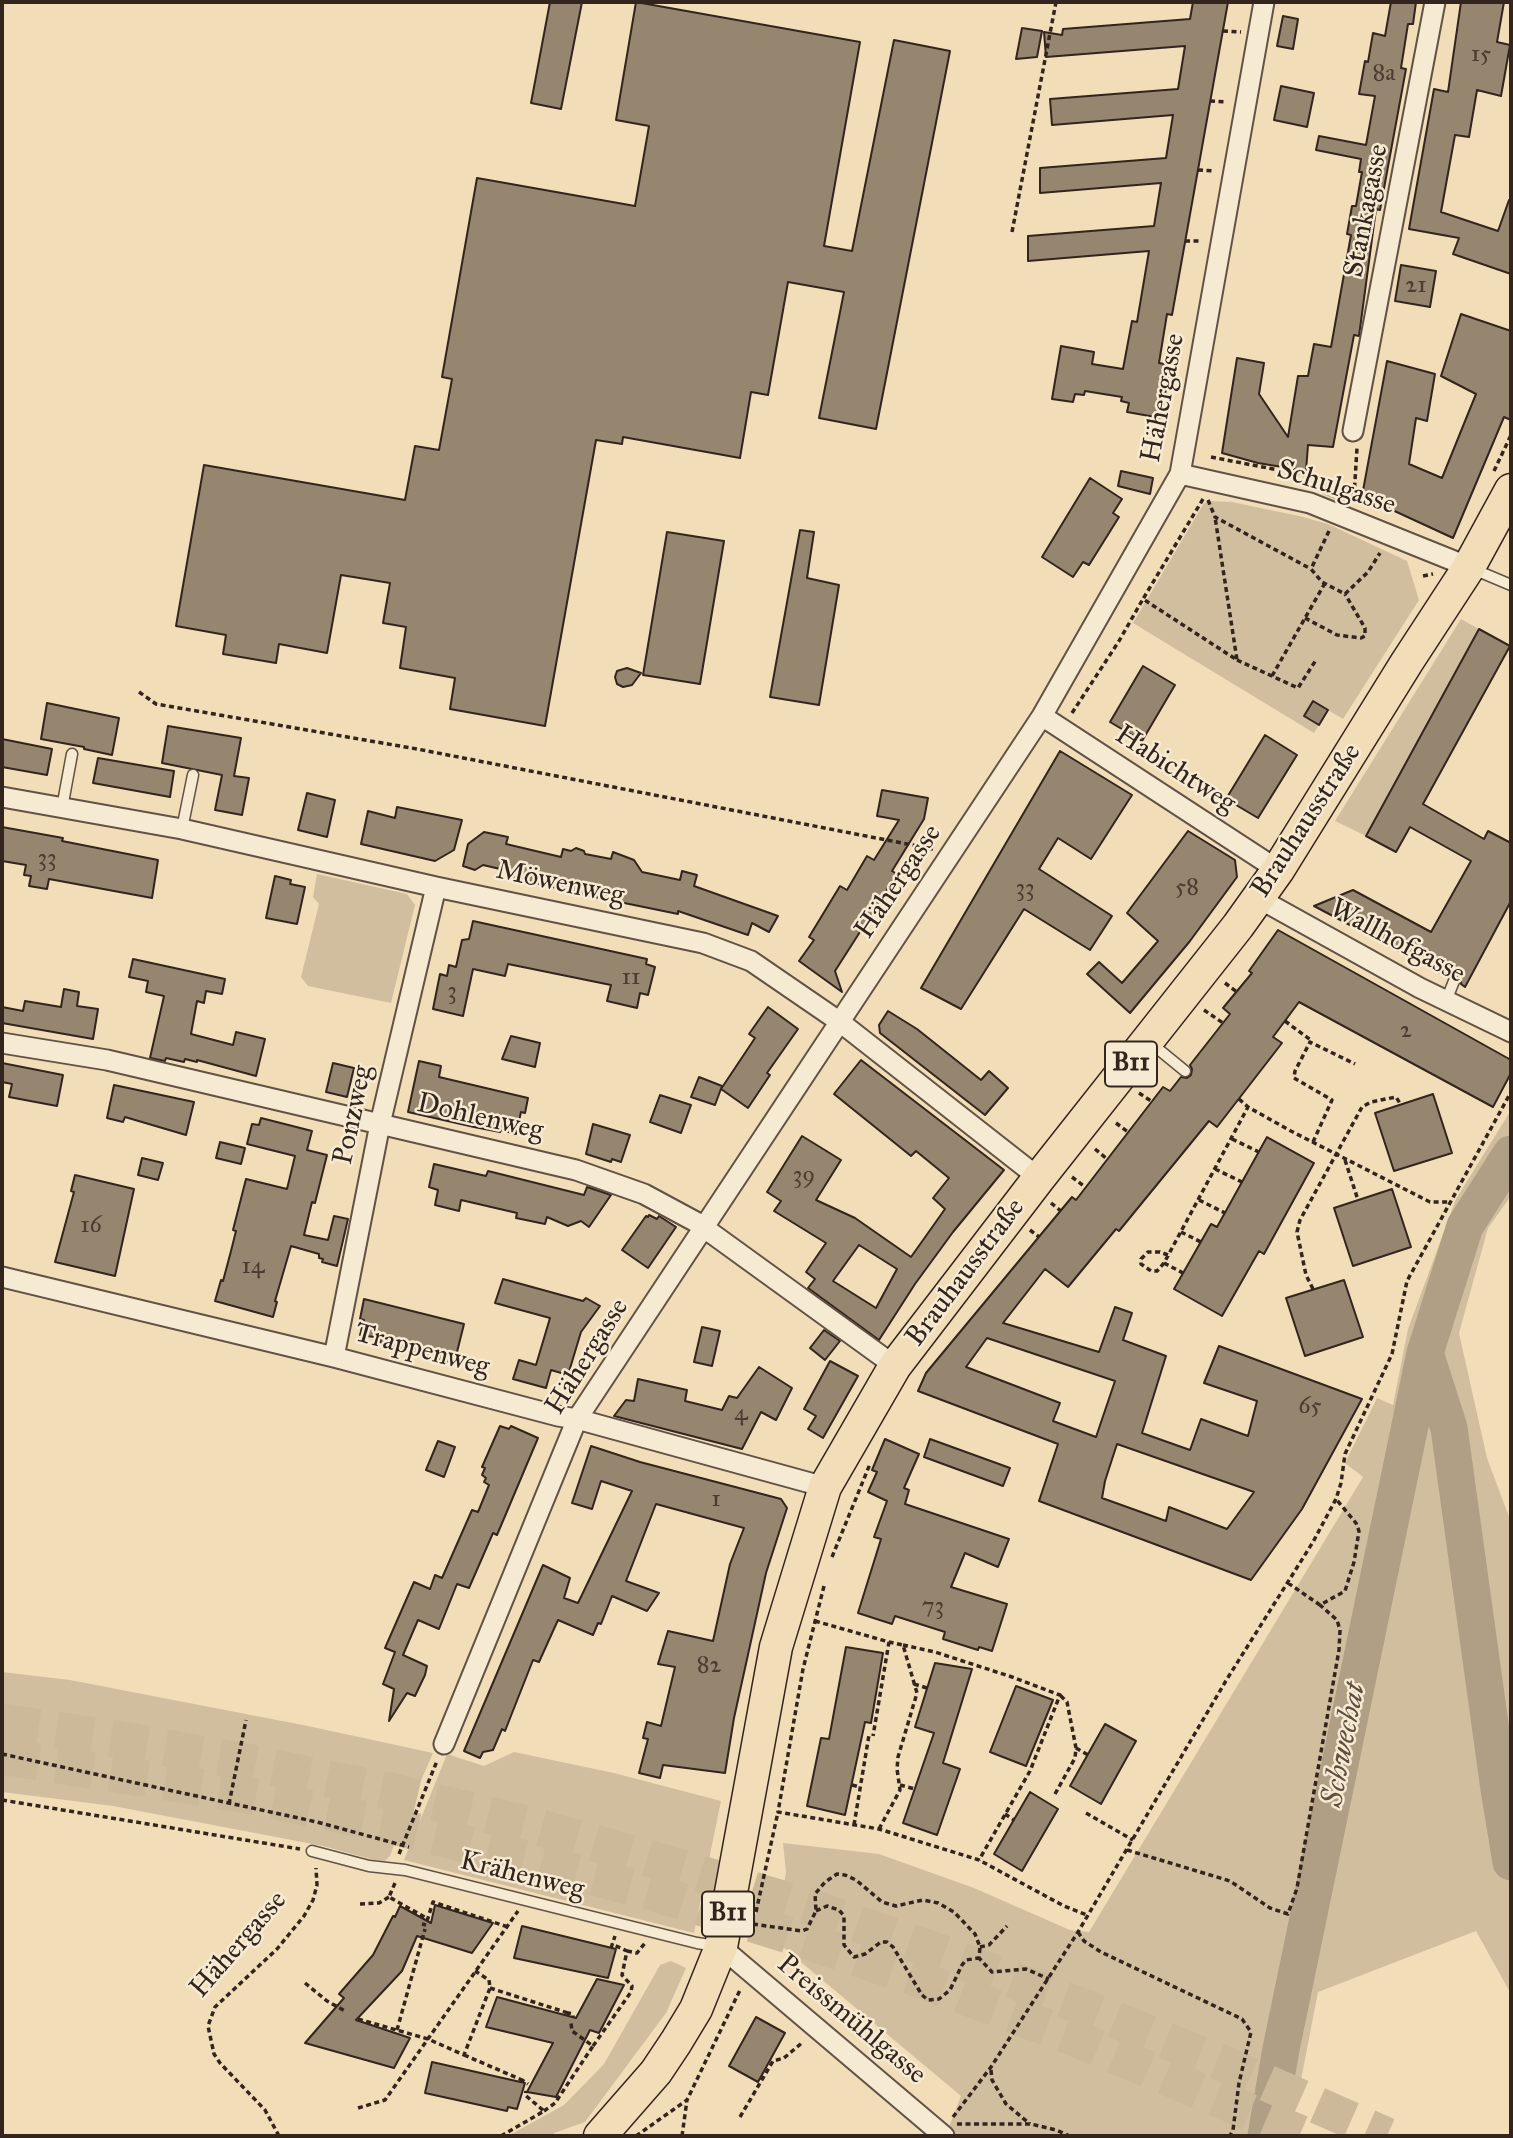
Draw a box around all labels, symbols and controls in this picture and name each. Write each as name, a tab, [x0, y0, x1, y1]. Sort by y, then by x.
house number: 15	[1471, 41, 1491, 69]
house number: 8a	[1373, 60, 1395, 88]
street label: Stankagasse	[1338, 142, 1396, 280]
house number: 21	[1405, 272, 1427, 300]
street label: Hähergasse	[1135, 331, 1193, 465]
street label: Schulgasse	[1272, 453, 1400, 523]
street label: Habichtweg	[1108, 719, 1242, 821]
street label: Brauhausstraße	[1245, 738, 1369, 904]
street label: Hähergasse	[849, 818, 949, 946]
house number: 33	[37, 845, 57, 873]
street label: Möwenweg	[493, 854, 627, 914]
house number: 58	[1175, 874, 1199, 902]
house number: 33	[1015, 875, 1035, 903]
street label: Wallhofgasse	[1324, 892, 1470, 992]
house number: 11	[622, 964, 640, 992]
house number: 3	[447, 978, 457, 1006]
house number: 2	[1400, 1017, 1412, 1045]
road number: B11	[1105, 1042, 1157, 1086]
street label: Ponzweg	[327, 1062, 381, 1168]
street label: Dohlenweg	[414, 1087, 546, 1149]
house number: 39	[793, 1162, 815, 1190]
street label: Brauhausstraße	[899, 1192, 1033, 1354]
house number: 16	[80, 1212, 102, 1240]
house number: 14	[242, 1253, 264, 1281]
street label: Hähergasse	[539, 1293, 637, 1421]
street label: Trappenweg	[351, 1317, 493, 1385]
house number: 65	[1298, 1393, 1322, 1421]
house number: 4	[734, 1400, 748, 1428]
house number: 1	[711, 1486, 721, 1514]
house number: 73	[922, 1593, 944, 1621]
house number: 82	[697, 1652, 721, 1680]
water label: Schwechat	[1315, 1680, 1375, 1810]
street label: Krähenweg	[456, 1844, 588, 1908]
street label: Hähergasse	[183, 1885, 295, 2005]
road number: B11	[702, 1892, 754, 1937]
street label: Preissmühlgasse	[770, 1948, 932, 2092]

